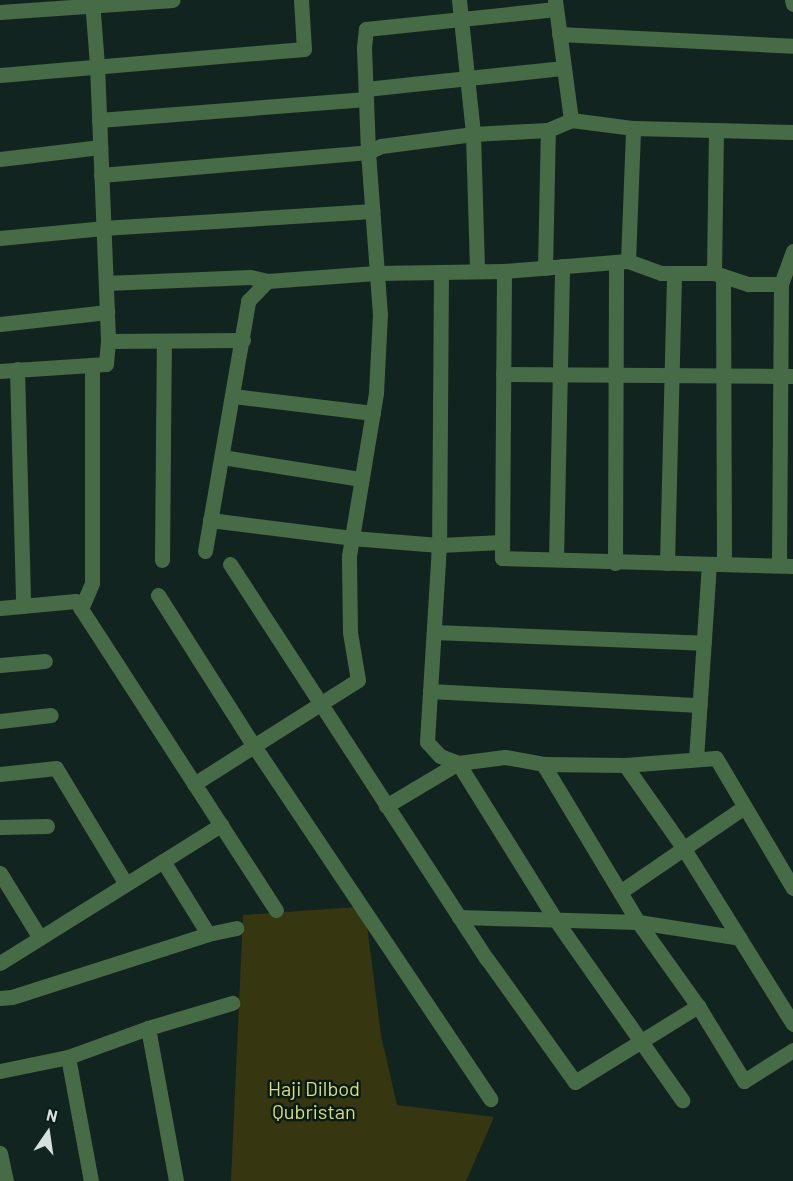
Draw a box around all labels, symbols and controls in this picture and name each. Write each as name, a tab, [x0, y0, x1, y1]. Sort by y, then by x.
park label: Haji Dilbod Qubristan	[268, 1077, 360, 1124]
north arrow	[18, 1103, 78, 1163]
text: N	[45, 1105, 59, 1125]

